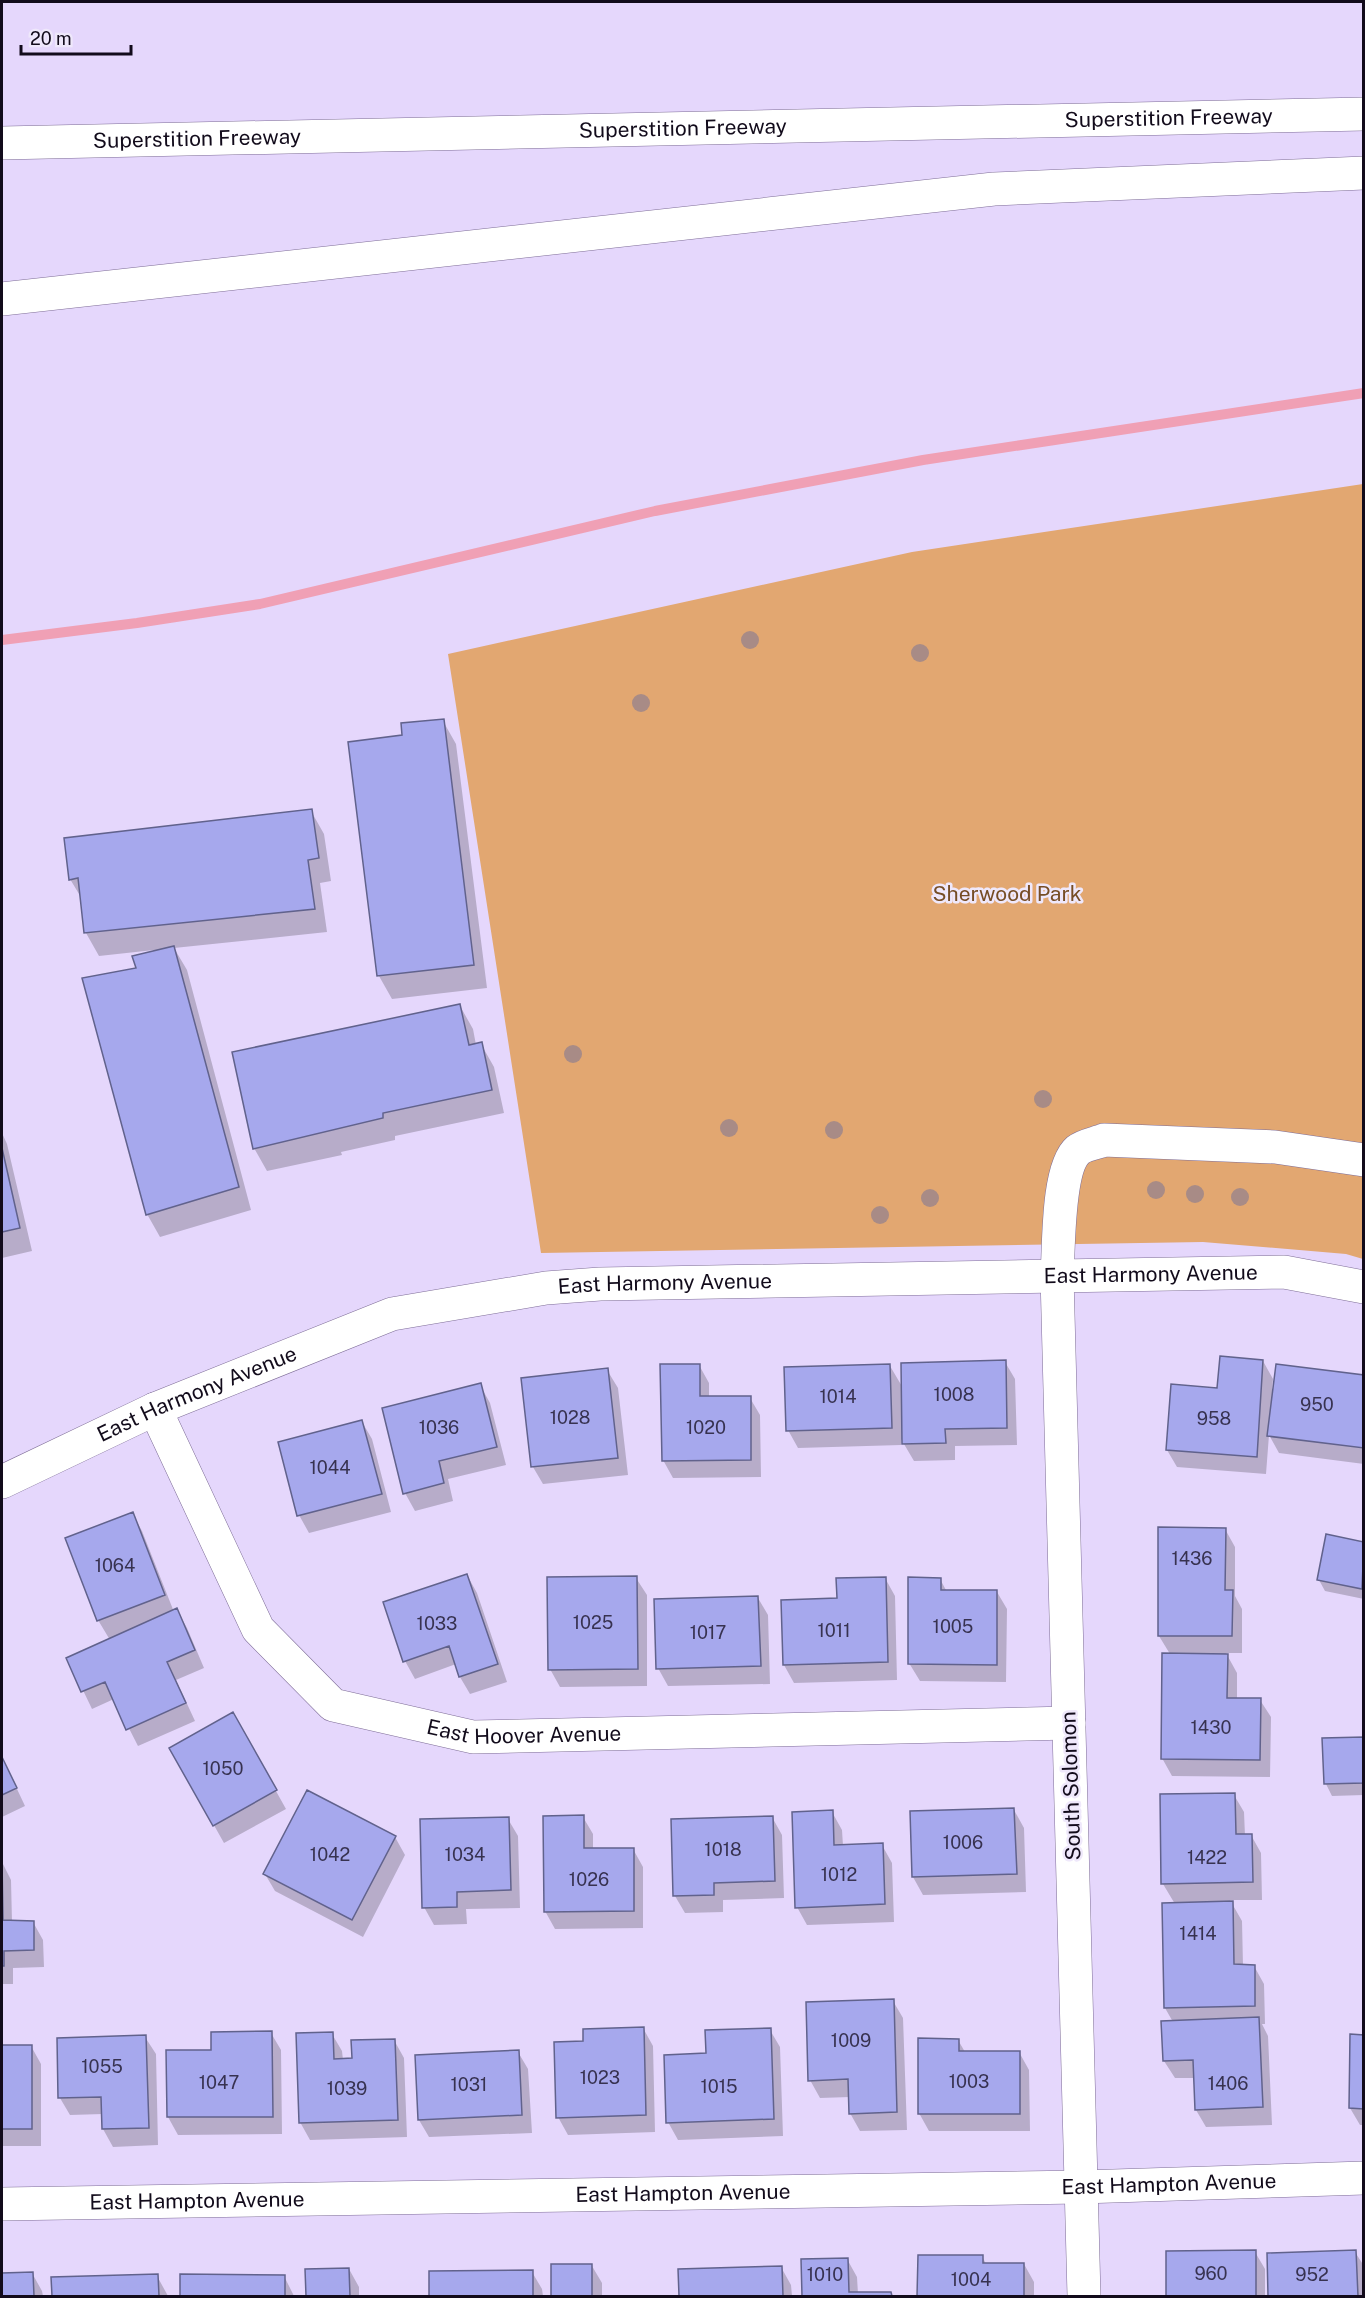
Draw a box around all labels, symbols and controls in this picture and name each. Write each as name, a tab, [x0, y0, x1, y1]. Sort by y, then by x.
scale bar	[21, 18, 130, 56]
text: 20 m	[30, 28, 72, 49]
street label: Superstition Freeway	[1064, 103, 1273, 132]
street label: Superstition Freeway	[579, 113, 787, 143]
street label: Superstition Freeway	[93, 124, 301, 153]
park label: Sherwood Park	[933, 881, 1082, 906]
street label: East Harmony Avenue	[1043, 1259, 1258, 1288]
street label: East Harmony Avenue	[557, 1268, 772, 1299]
street label: East Harmony Avenue	[93, 1341, 300, 1447]
house number: 1008	[934, 1384, 974, 1405]
house number: 1014	[820, 1386, 856, 1407]
house number: 950	[1300, 1394, 1334, 1415]
house number: 1028	[550, 1407, 590, 1428]
house number: 958	[1197, 1408, 1231, 1429]
house number: 1036	[419, 1417, 459, 1438]
house number: 1020	[686, 1417, 726, 1438]
house number: 1044	[310, 1457, 350, 1478]
house number: 1436	[1171, 1548, 1213, 1569]
house number: 1064	[95, 1555, 135, 1576]
house number: 1025	[573, 1612, 613, 1633]
house number: 1033	[417, 1613, 457, 1634]
house number: 1005	[933, 1616, 973, 1637]
house number: 1011	[818, 1620, 851, 1641]
house number: 1017	[690, 1622, 726, 1643]
street label: South Solomon	[1055, 1711, 1086, 1861]
street label: East Hoover Avenue	[424, 1714, 622, 1749]
house number: 1430	[1191, 1717, 1231, 1738]
house number: 1050	[203, 1758, 243, 1779]
house number: 1006	[943, 1832, 983, 1853]
house number: 1018	[704, 1839, 742, 1860]
house number: 1042	[310, 1844, 350, 1865]
house number: 1034	[445, 1844, 485, 1865]
house number: 1422	[1187, 1847, 1227, 1868]
house number: 1012	[821, 1864, 857, 1885]
house number: 1026	[569, 1869, 609, 1890]
house number: 1414	[1179, 1923, 1217, 1944]
house number: 1009	[831, 2030, 871, 2051]
house number: 1055	[81, 2056, 123, 2077]
house number: 1023	[580, 2067, 620, 2088]
house number: 1003	[949, 2071, 989, 2092]
house number: 1047	[199, 2072, 239, 2093]
house number: 1406	[1208, 2073, 1248, 2094]
house number: 1031	[451, 2074, 487, 2095]
house number: 1015	[700, 2076, 738, 2097]
house number: 1039	[327, 2078, 367, 2099]
street label: East Hampton Avenue	[1061, 2168, 1277, 2199]
street label: East Hampton Avenue	[575, 2179, 791, 2207]
street label: East Hampton Avenue	[89, 2186, 305, 2215]
house number: 960	[1194, 2263, 1228, 2284]
house number: 1010	[807, 2264, 843, 2285]
house number: 952	[1295, 2264, 1329, 2285]
house number: 1004	[951, 2269, 991, 2290]

